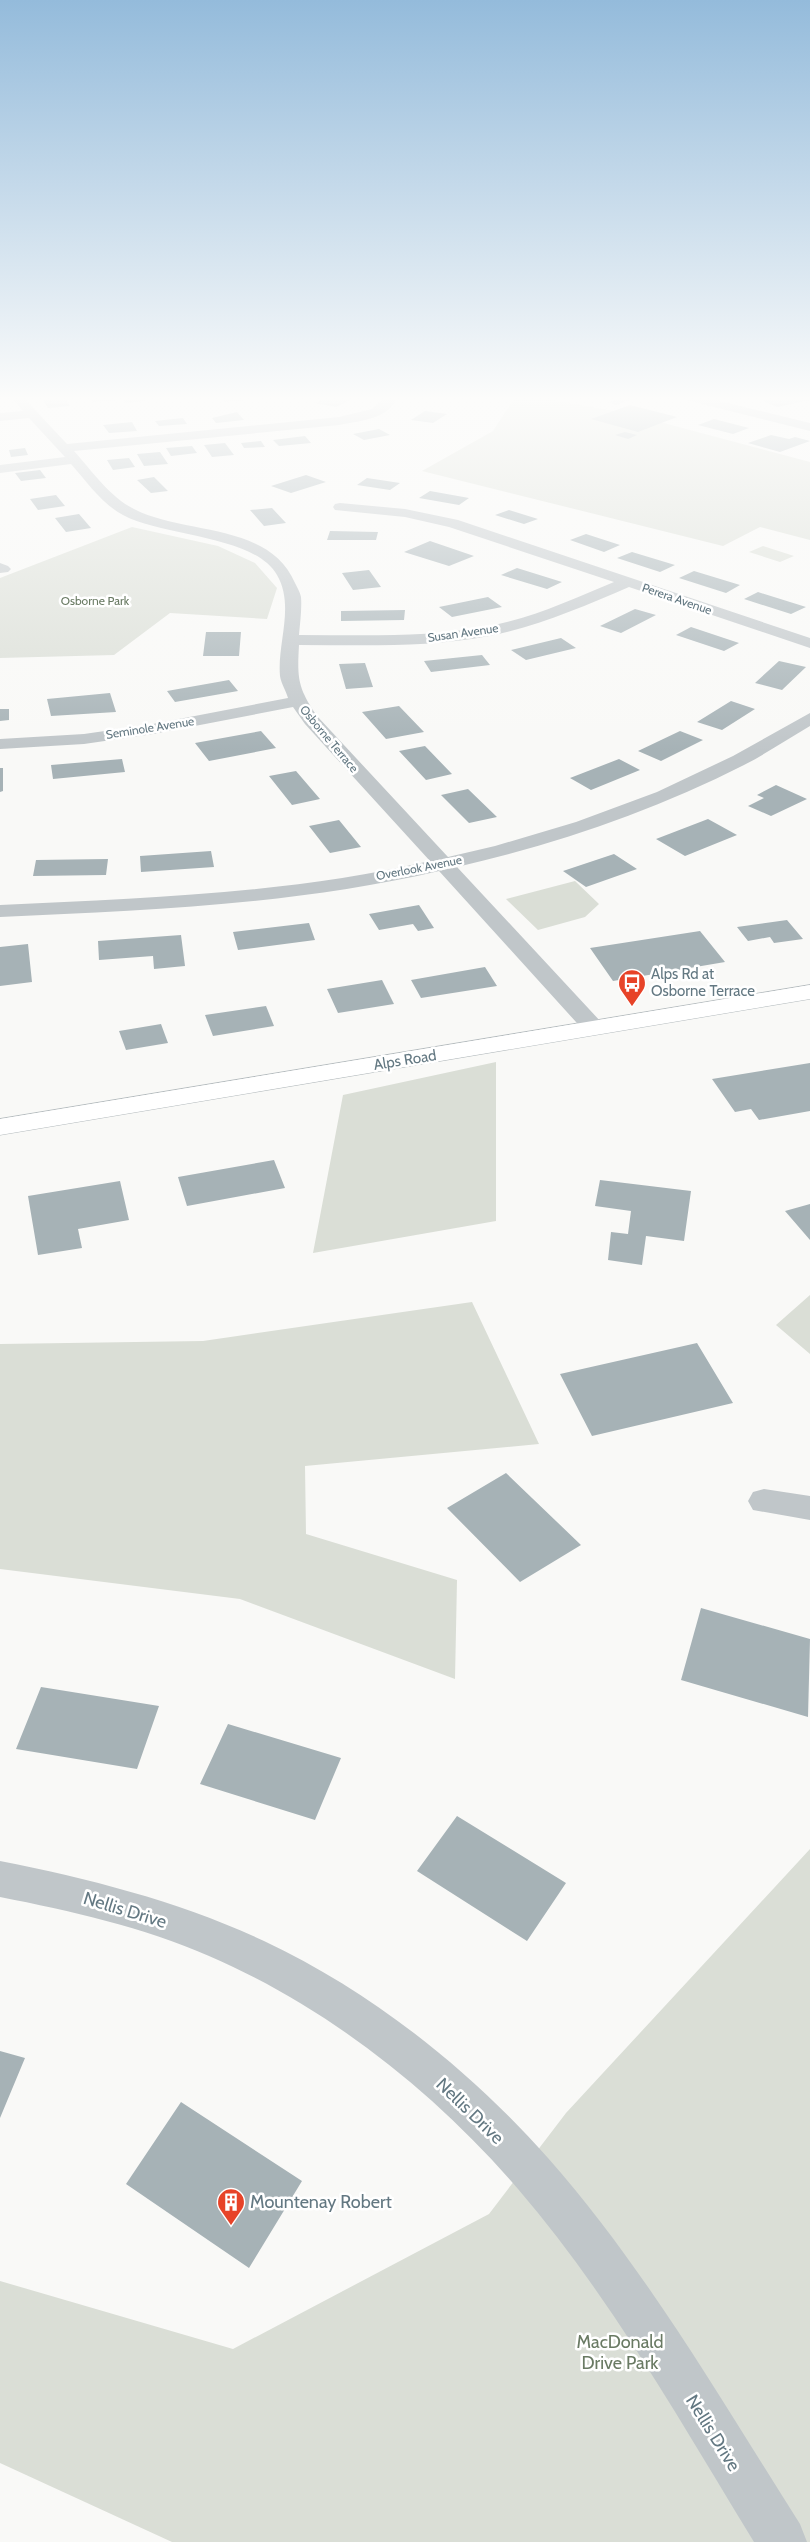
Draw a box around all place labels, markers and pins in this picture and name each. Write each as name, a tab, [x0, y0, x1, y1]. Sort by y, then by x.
place label: Alps Rd at Osborne Terrace	[651, 965, 755, 1000]
bus stop icon: Alps Rd at Osborne Terrace	[617, 968, 647, 1007]
building icon: Mountenay Robert	[216, 2187, 246, 2226]
place label: Mountenay Robert	[250, 2191, 392, 2213]

